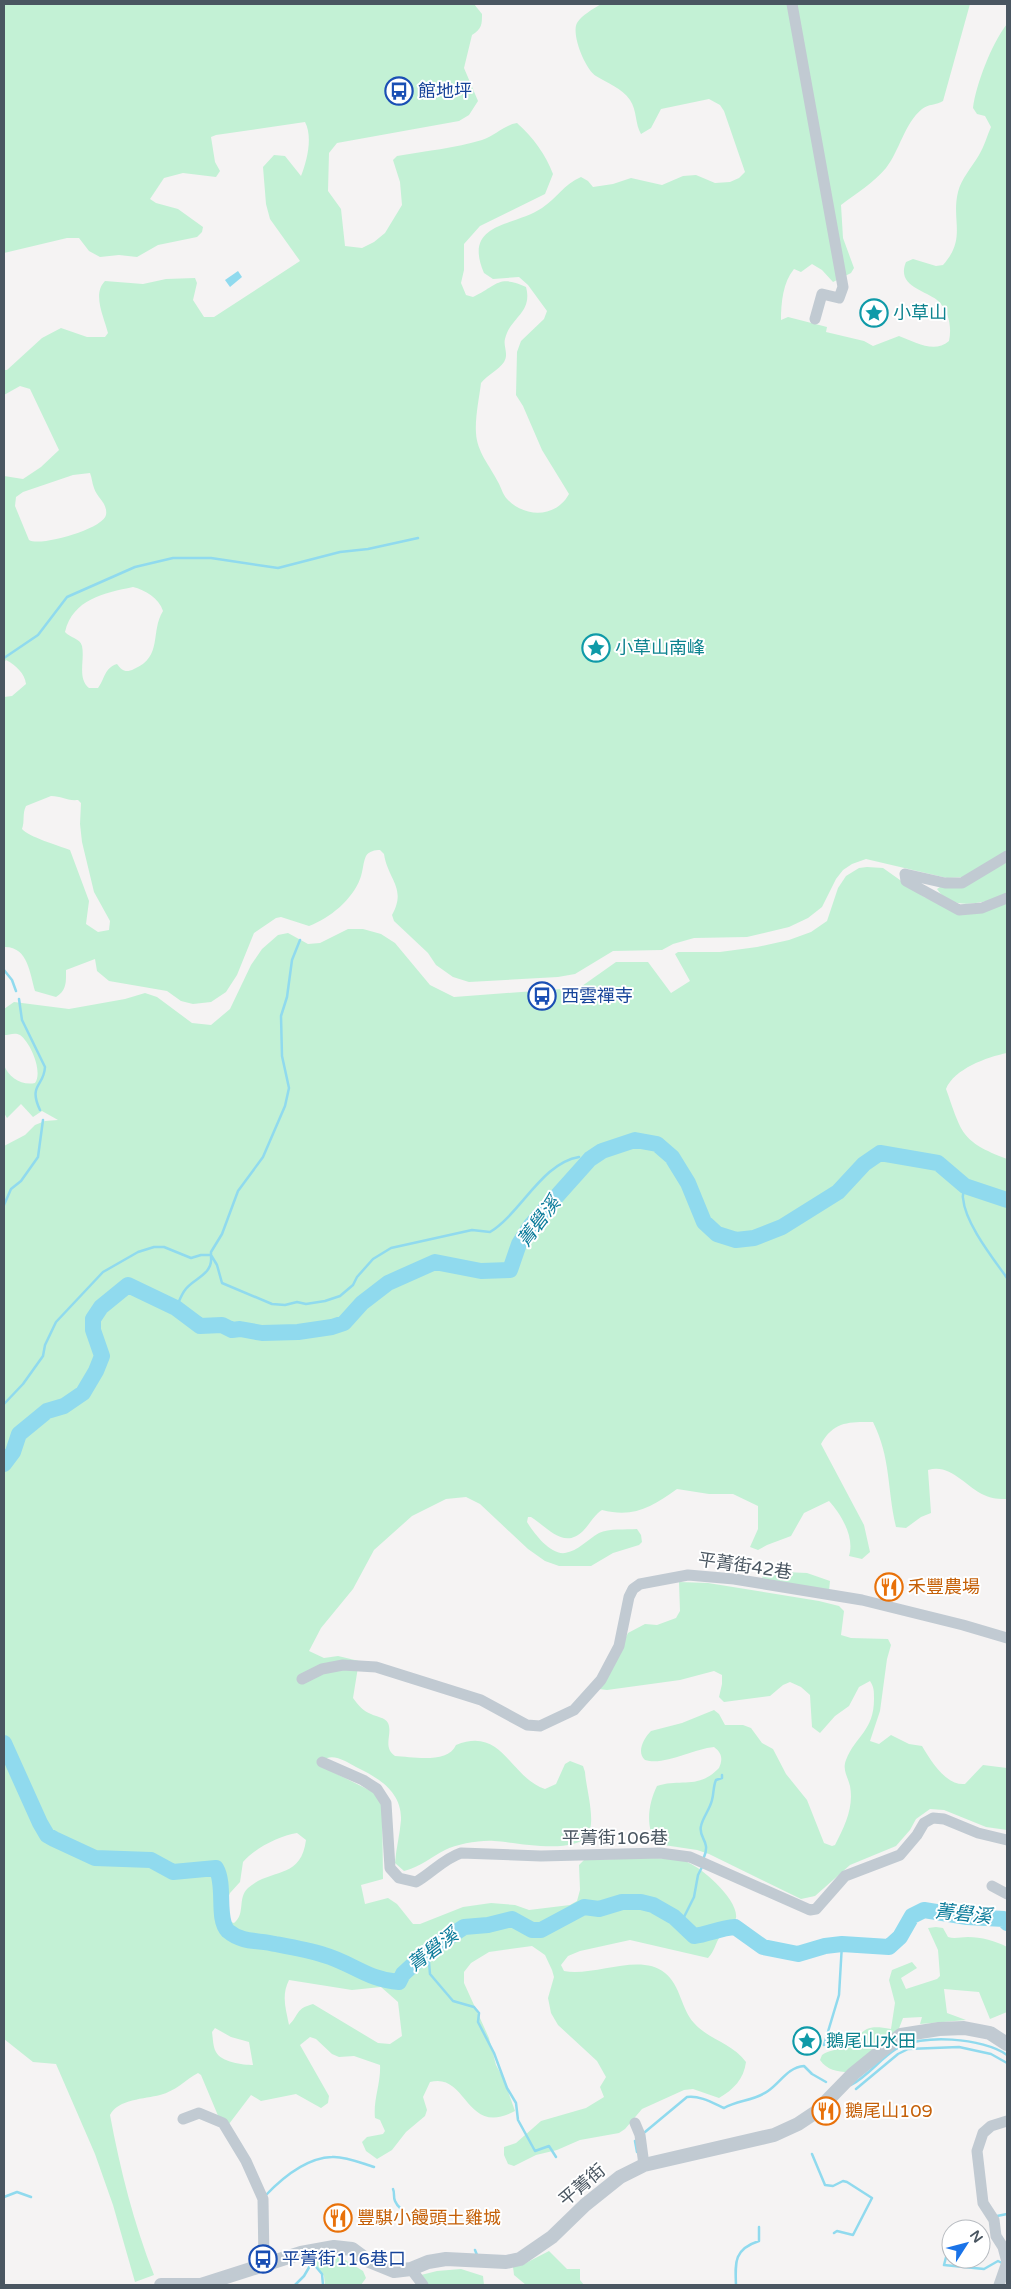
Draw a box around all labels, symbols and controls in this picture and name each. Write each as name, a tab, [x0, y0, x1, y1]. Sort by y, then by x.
bus stop icon: 館地坪	[384, 76, 414, 106]
place label: 館地坪	[418, 80, 472, 102]
place icon: 小草山	[859, 298, 889, 328]
place label: 小草山	[893, 302, 947, 324]
place icon: 小草山南峰	[581, 633, 611, 663]
place label: 小草山南峰	[615, 637, 705, 659]
bus stop icon: 西雲禪寺	[527, 981, 557, 1011]
place label: 西雲禪寺	[561, 985, 633, 1007]
water label: 菁礐溪	[513, 1190, 567, 1251]
street label: 平菁街42巷	[697, 1549, 793, 1583]
restaurant icon: 禾豐農場	[874, 1572, 904, 1602]
place label: 禾豐農場	[908, 1576, 980, 1598]
street label: 平菁街106巷	[562, 1827, 668, 1849]
water label: 菁礐溪	[933, 1900, 995, 1928]
water label: 菁礐溪	[404, 1922, 465, 1976]
place icon: 鵝尾山水田	[792, 2026, 822, 2056]
place label: 鵝尾山水田	[826, 2030, 916, 2052]
restaurant icon: 鵝尾山109	[811, 2096, 841, 2126]
place label: 鵝尾山109	[845, 2100, 933, 2122]
street label: 平菁街	[554, 2159, 610, 2211]
restaurant icon: 豐騏小饅頭土雞城	[323, 2203, 353, 2233]
place label: 豐騏小饅頭土雞城	[357, 2207, 501, 2229]
north arrow	[941, 2219, 991, 2269]
text: N	[966, 2227, 986, 2246]
bus stop icon: 平菁街116巷口	[248, 2244, 278, 2274]
place label: 平菁街116巷口	[282, 2248, 406, 2270]

